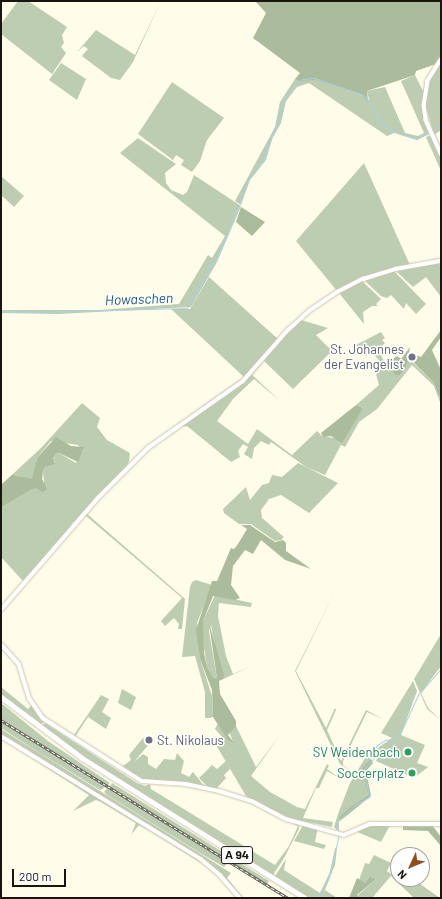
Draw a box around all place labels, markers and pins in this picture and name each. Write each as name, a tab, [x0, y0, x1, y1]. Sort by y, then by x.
place label: St. Johannes der Evangelist	[324, 342, 404, 373]
marker: St. Johannes der Evangelist	[407, 352, 417, 362]
place label: St. Nikolaus	[157, 732, 224, 748]
marker: St. Nikolaus	[144, 735, 154, 745]
place label: SV Weidenbach	[313, 744, 400, 760]
marker: SV Weidenbach	[403, 747, 413, 757]
place label: Soccerplatz	[337, 765, 404, 781]
marker: Soccerplatz	[407, 768, 417, 778]

